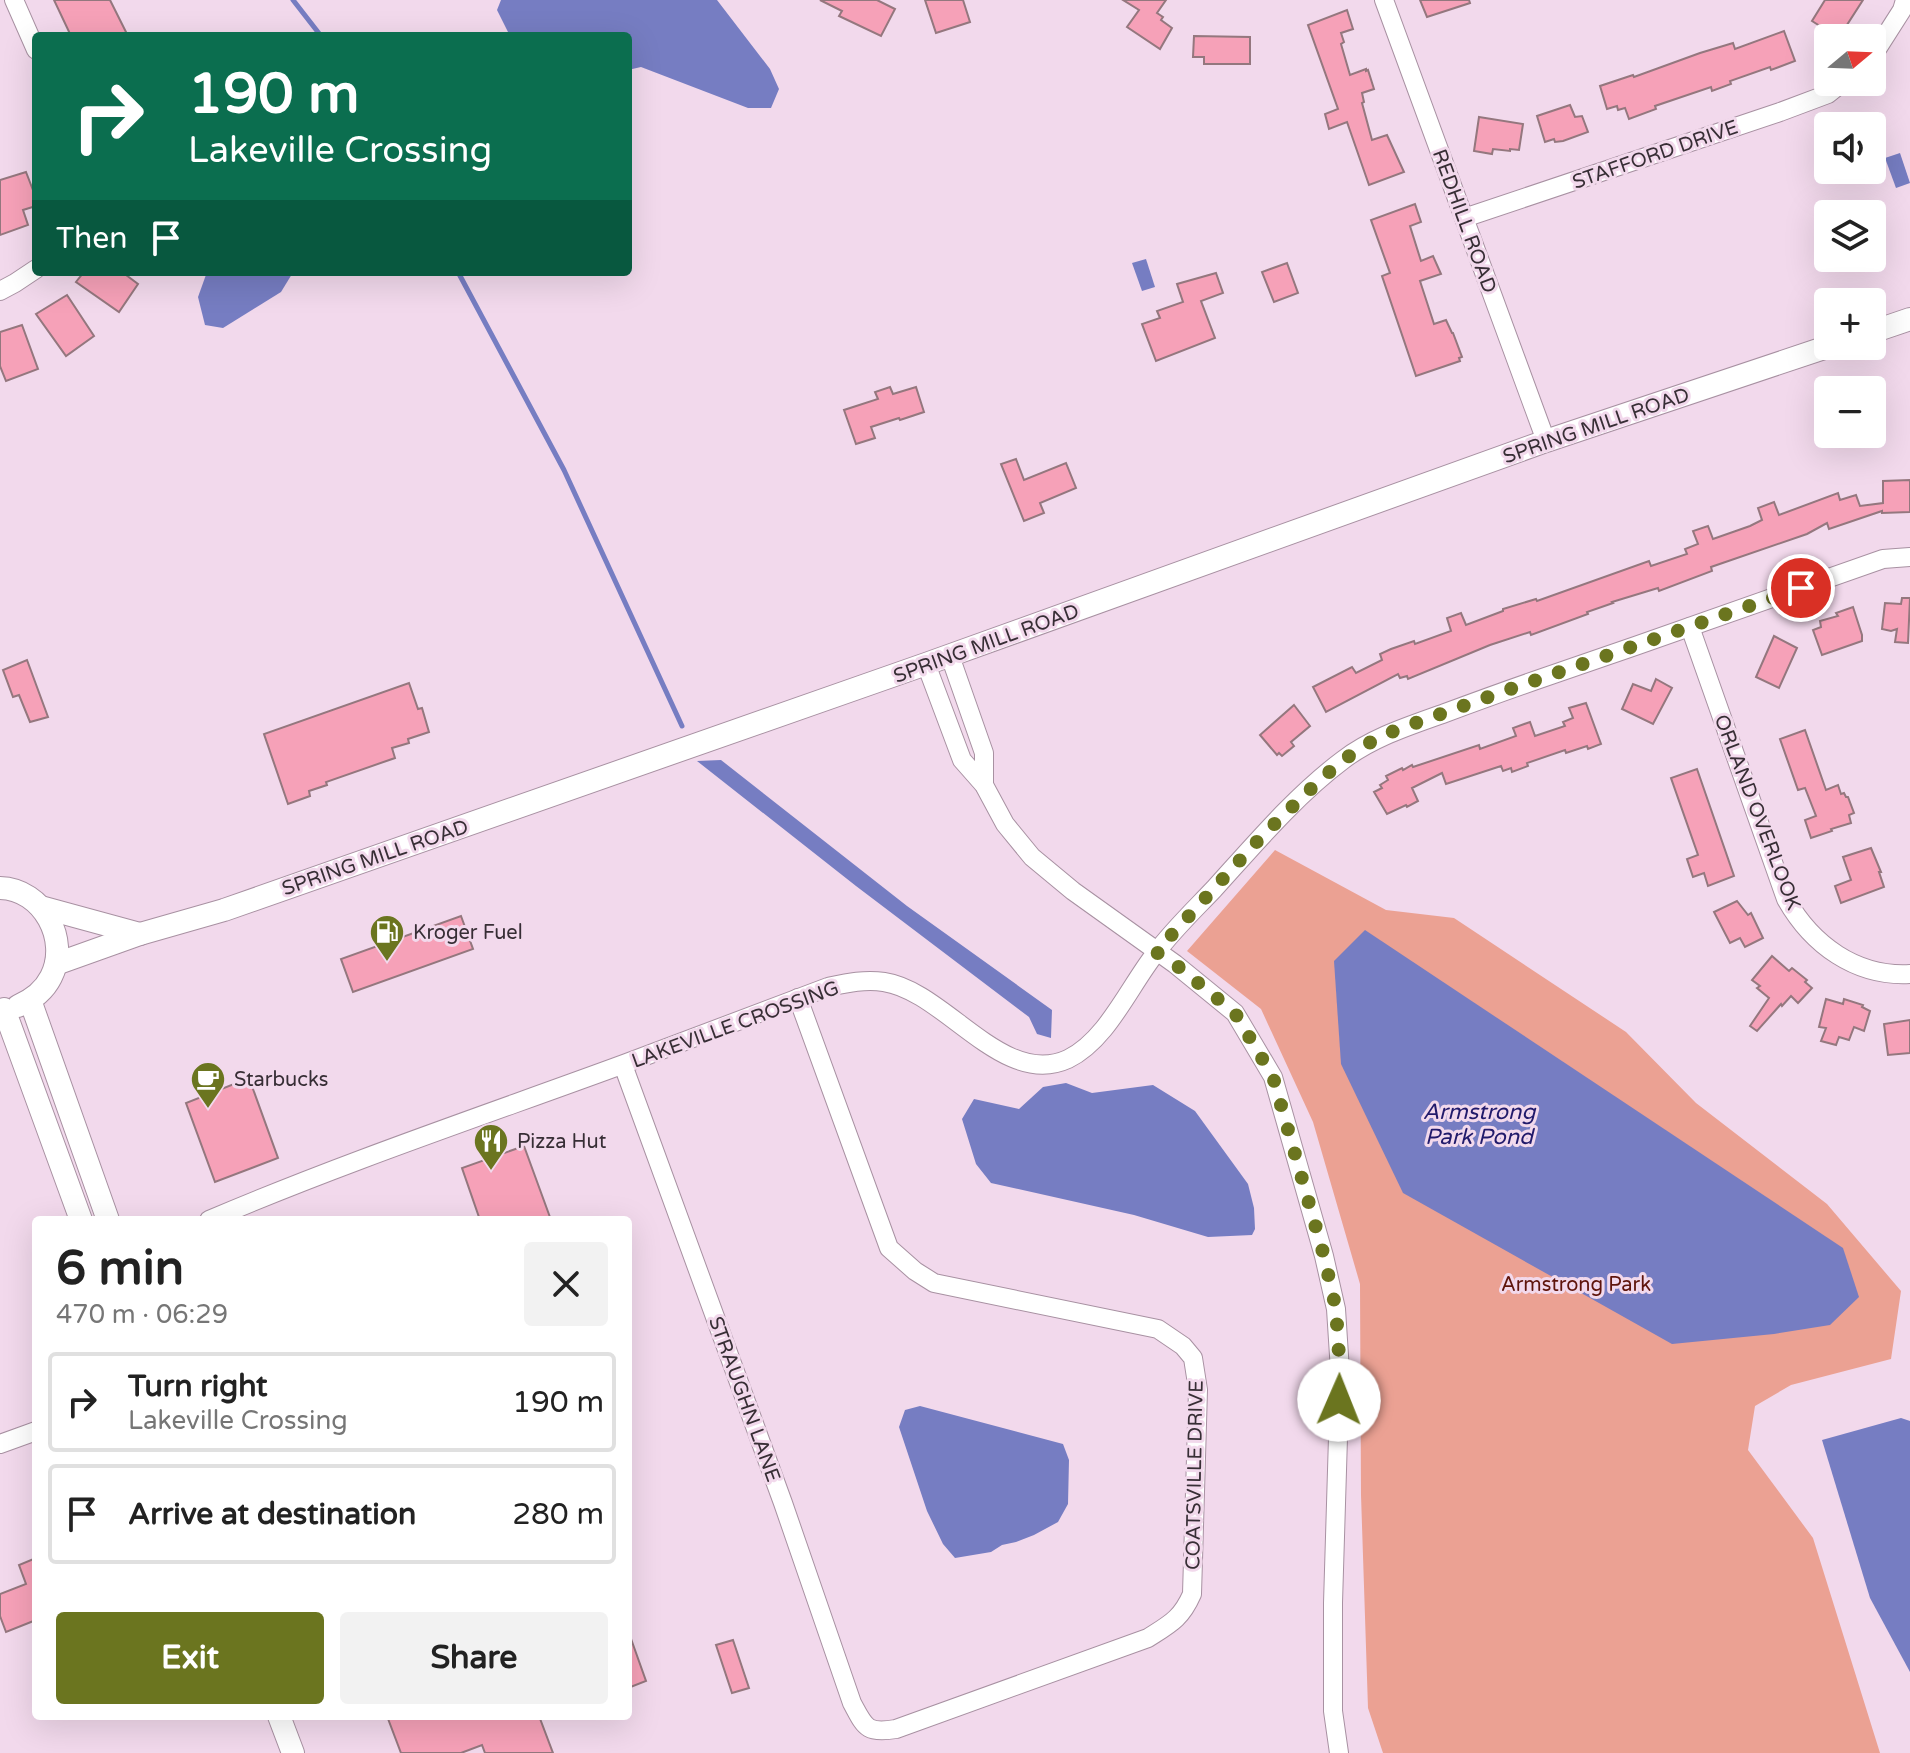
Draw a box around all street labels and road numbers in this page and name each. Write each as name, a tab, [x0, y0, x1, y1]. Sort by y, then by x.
street label: STAFFORD DRIVE	[1569, 115, 1741, 195]
street label: REDHILL ROAD	[1427, 146, 1501, 296]
street label: SPRING MILL ROAD	[1500, 383, 1693, 469]
street label: SPRING MILL ROAD	[890, 599, 1082, 689]
street label: ORLAND OVERLOOK	[1709, 711, 1805, 913]
street label: SPRING MILL ROAD	[279, 815, 472, 901]
street label: LAKEVILLE CROSSING	[628, 976, 842, 1074]
street label: STRAUGHN LANE	[703, 1313, 785, 1485]
street label: COATSVILLE DRIVE	[1181, 1380, 1209, 1570]

